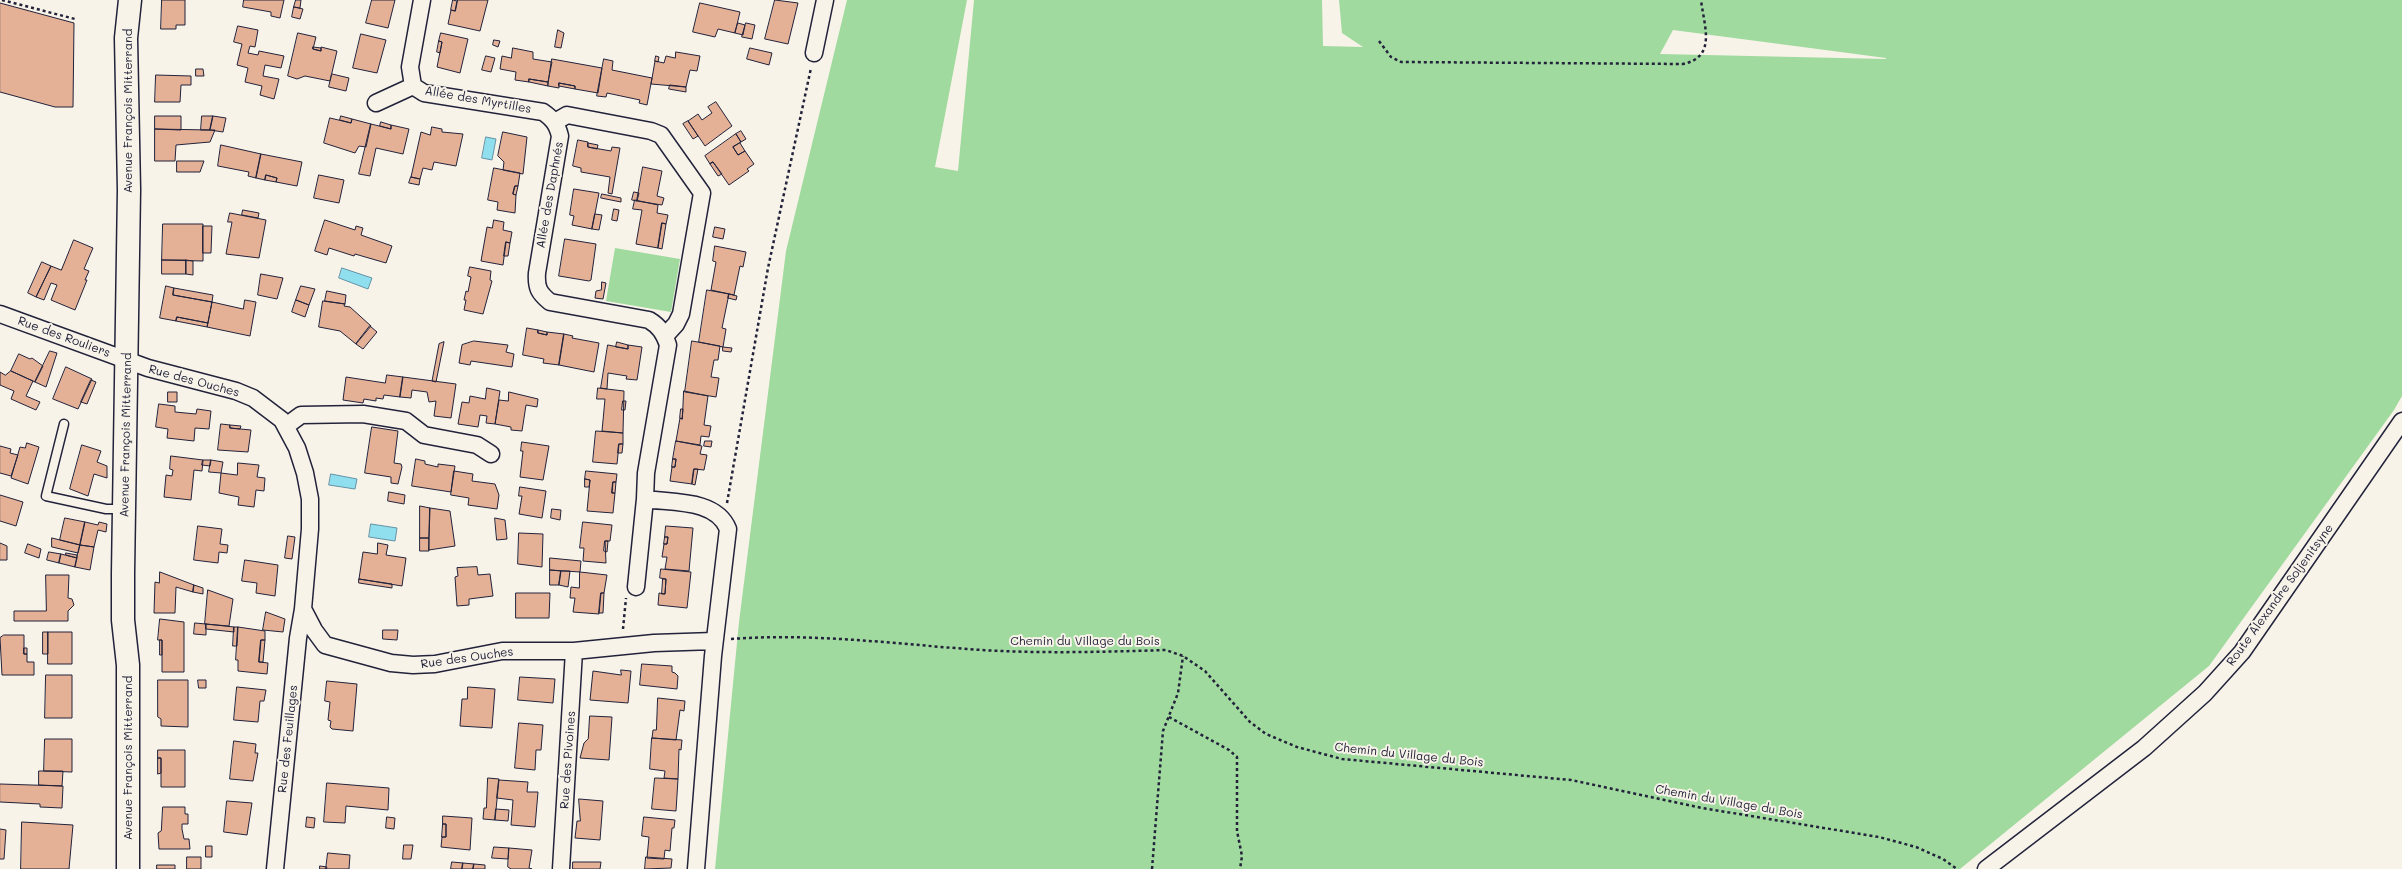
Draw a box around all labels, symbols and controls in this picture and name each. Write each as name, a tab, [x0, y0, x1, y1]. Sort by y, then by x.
street label: Avenue François Mitterrand	[121, 29, 135, 193]
street label: Allée des Myrtilles	[424, 84, 532, 116]
street label: Allée des Daphnés	[534, 141, 566, 249]
street label: Rue des Rouliers	[16, 314, 112, 360]
street label: Avenue François Mitterrand	[117, 353, 135, 517]
street label: Rue des Ouches	[147, 362, 241, 400]
street label: Route Alexandre Soljenitsyne	[2224, 521, 2336, 669]
street label: Chemin du Village du Bois	[1010, 634, 1160, 648]
street label: Rue des Ouches	[420, 644, 514, 672]
street label: Avenue François Mitterrand	[121, 676, 135, 840]
street label: Rue des Feuillages	[275, 684, 301, 794]
street label: Rue des Pivoines	[557, 710, 579, 810]
street label: Chemin du Village du Bois	[1334, 740, 1484, 770]
street label: Chemin du Village du Bois	[1654, 782, 1804, 822]

